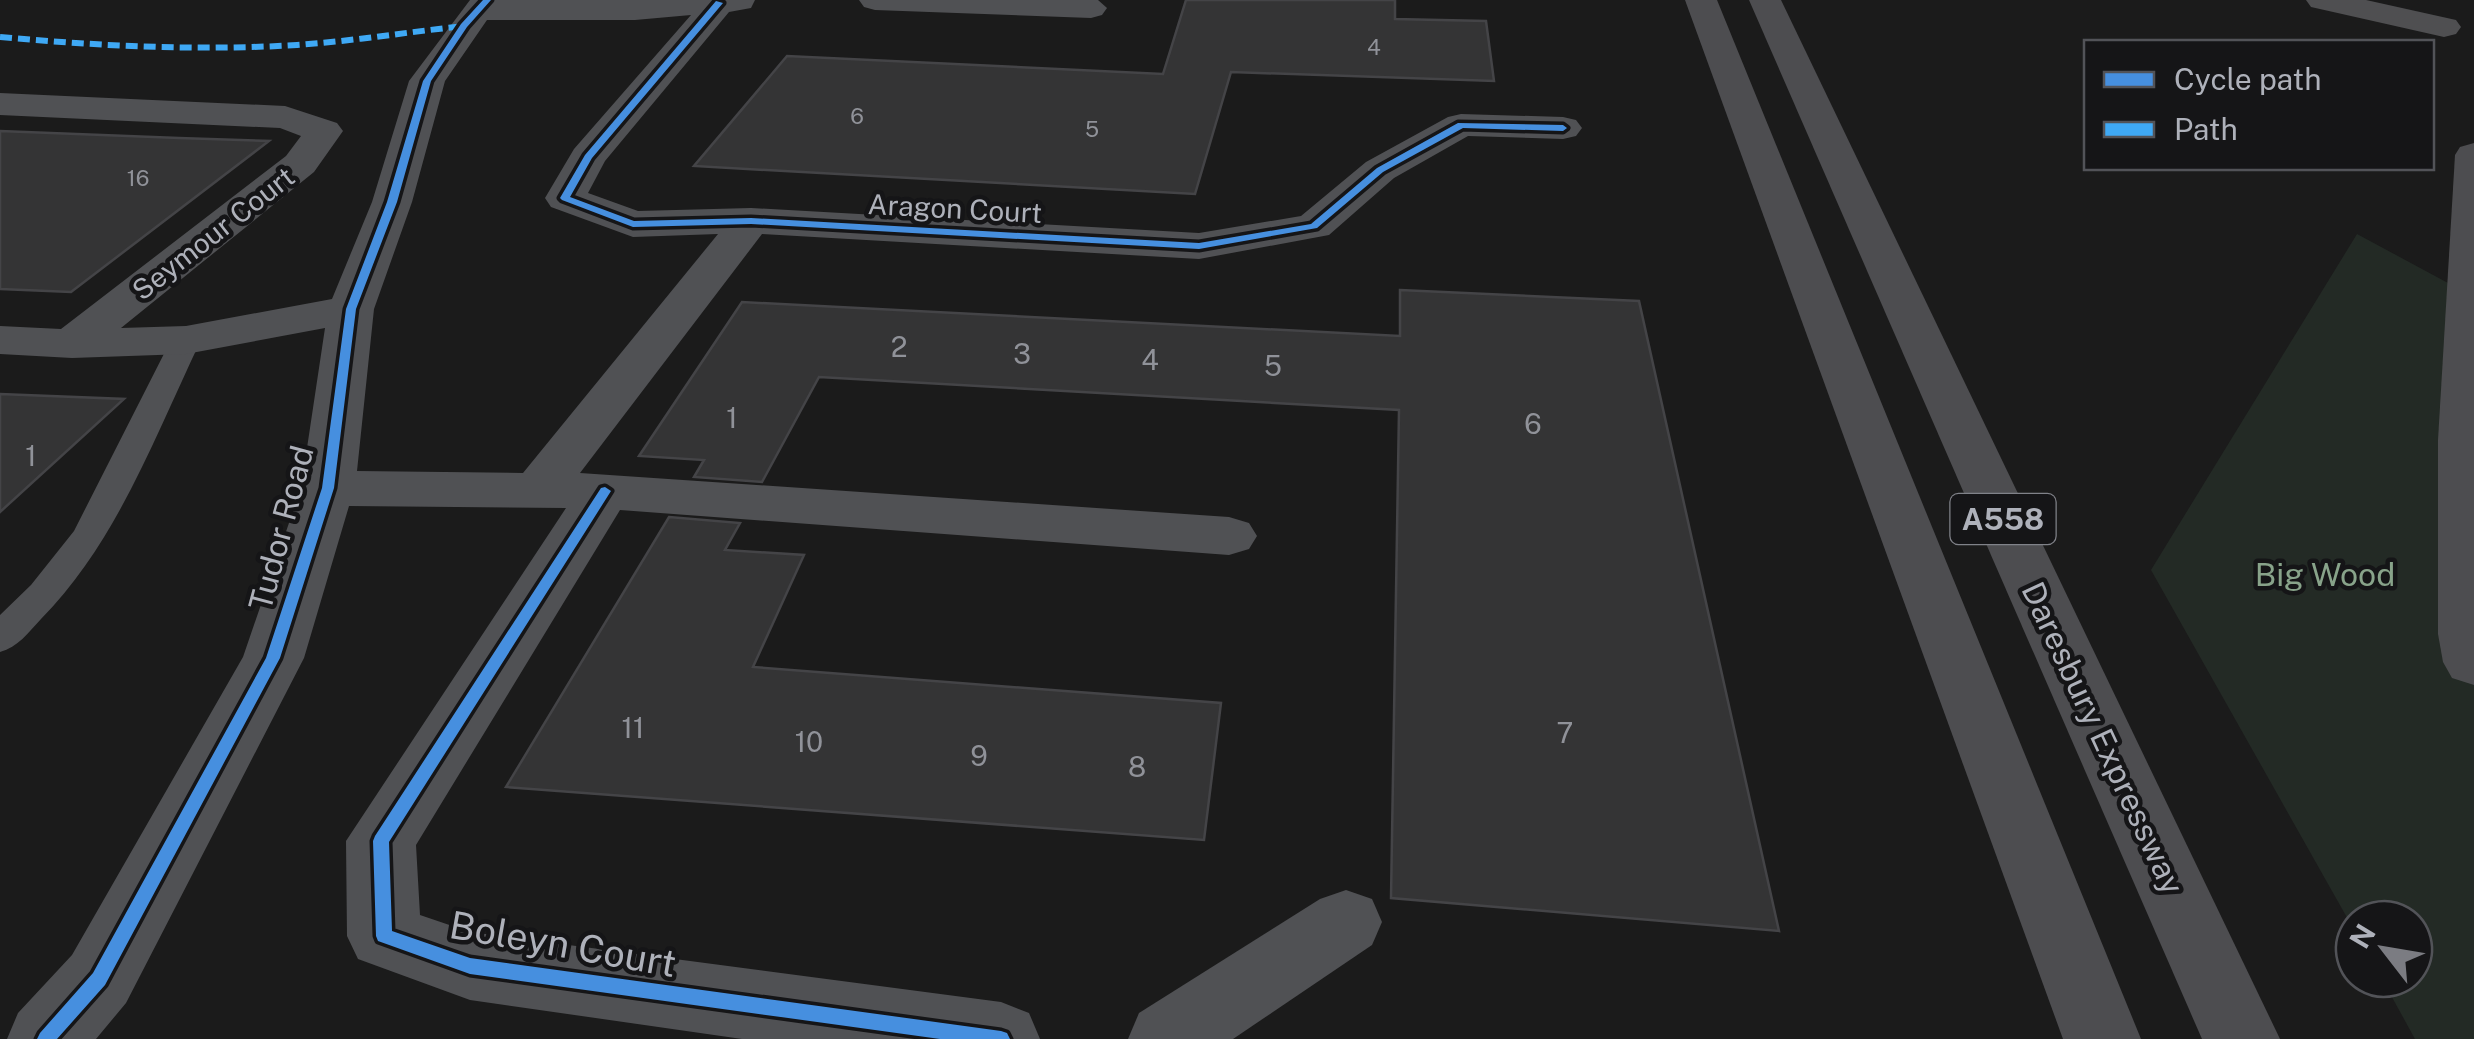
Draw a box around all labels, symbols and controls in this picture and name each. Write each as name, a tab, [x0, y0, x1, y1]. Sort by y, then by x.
house number: 4	[1367, 34, 1381, 60]
legend	[2084, 40, 2434, 170]
text: Cycle path	[2174, 61, 2322, 97]
house number: 6	[850, 103, 864, 129]
text: Path	[2174, 111, 2238, 147]
house number: 5	[1085, 116, 1099, 142]
street label: Seymour Court	[125, 160, 301, 306]
house number: 16	[127, 165, 149, 191]
street label: Aragon Court	[867, 187, 1043, 229]
house number: 2	[891, 330, 907, 363]
house number: 3	[1013, 337, 1031, 370]
house number: 4	[1141, 343, 1159, 376]
house number: 5	[1264, 349, 1282, 382]
house number: 1	[726, 401, 738, 434]
house number: 6	[1524, 407, 1542, 440]
house number: 1	[25, 439, 37, 472]
street label: Tudor Road	[241, 442, 321, 614]
road number: A558	[1950, 494, 2056, 544]
park label: Big Wood	[2255, 556, 2395, 593]
street label: Daresbury Expressway	[2014, 576, 2192, 900]
house number: 11	[622, 711, 644, 744]
house number: 7	[1557, 716, 1573, 749]
house number: 10	[795, 725, 823, 758]
house number: 9	[970, 739, 988, 772]
house number: 8	[1128, 750, 1146, 783]
north arrow	[2334, 899, 2434, 999]
street label: Boleyn Court	[446, 902, 680, 986]
text: N	[2342, 918, 2382, 954]

